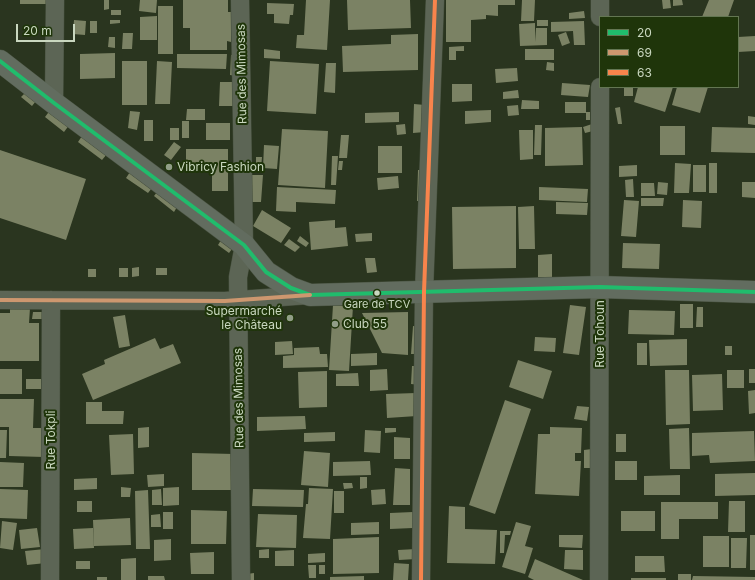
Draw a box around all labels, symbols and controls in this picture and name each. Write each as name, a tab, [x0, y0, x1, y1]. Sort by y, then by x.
scale bar	[18, 16, 77, 42]
legend	[599, 16, 739, 88]
text: 20 m	[23, 23, 52, 38]
street label: Rue des Mimosas	[234, 24, 250, 124]
text: 20	[637, 25, 652, 40]
text: 69	[637, 45, 652, 60]
text: 63	[637, 65, 652, 80]
place label: Vibricy Fashion	[177, 160, 264, 174]
marker: Vibricy Fashion	[164, 162, 174, 172]
marker: Gare de TCV	[372, 288, 382, 298]
place label: Gare de TCV	[344, 298, 410, 312]
street label: Rue Tohoun	[593, 300, 607, 368]
place label: Supermarché le Château	[206, 304, 282, 332]
marker: Supermarché le Château	[285, 313, 295, 323]
place label: Club 55	[343, 317, 387, 331]
marker: Club 55	[330, 319, 340, 329]
street label: Rue des Mimosas	[231, 348, 247, 448]
street label: Rue Tokpli	[44, 411, 58, 469]

